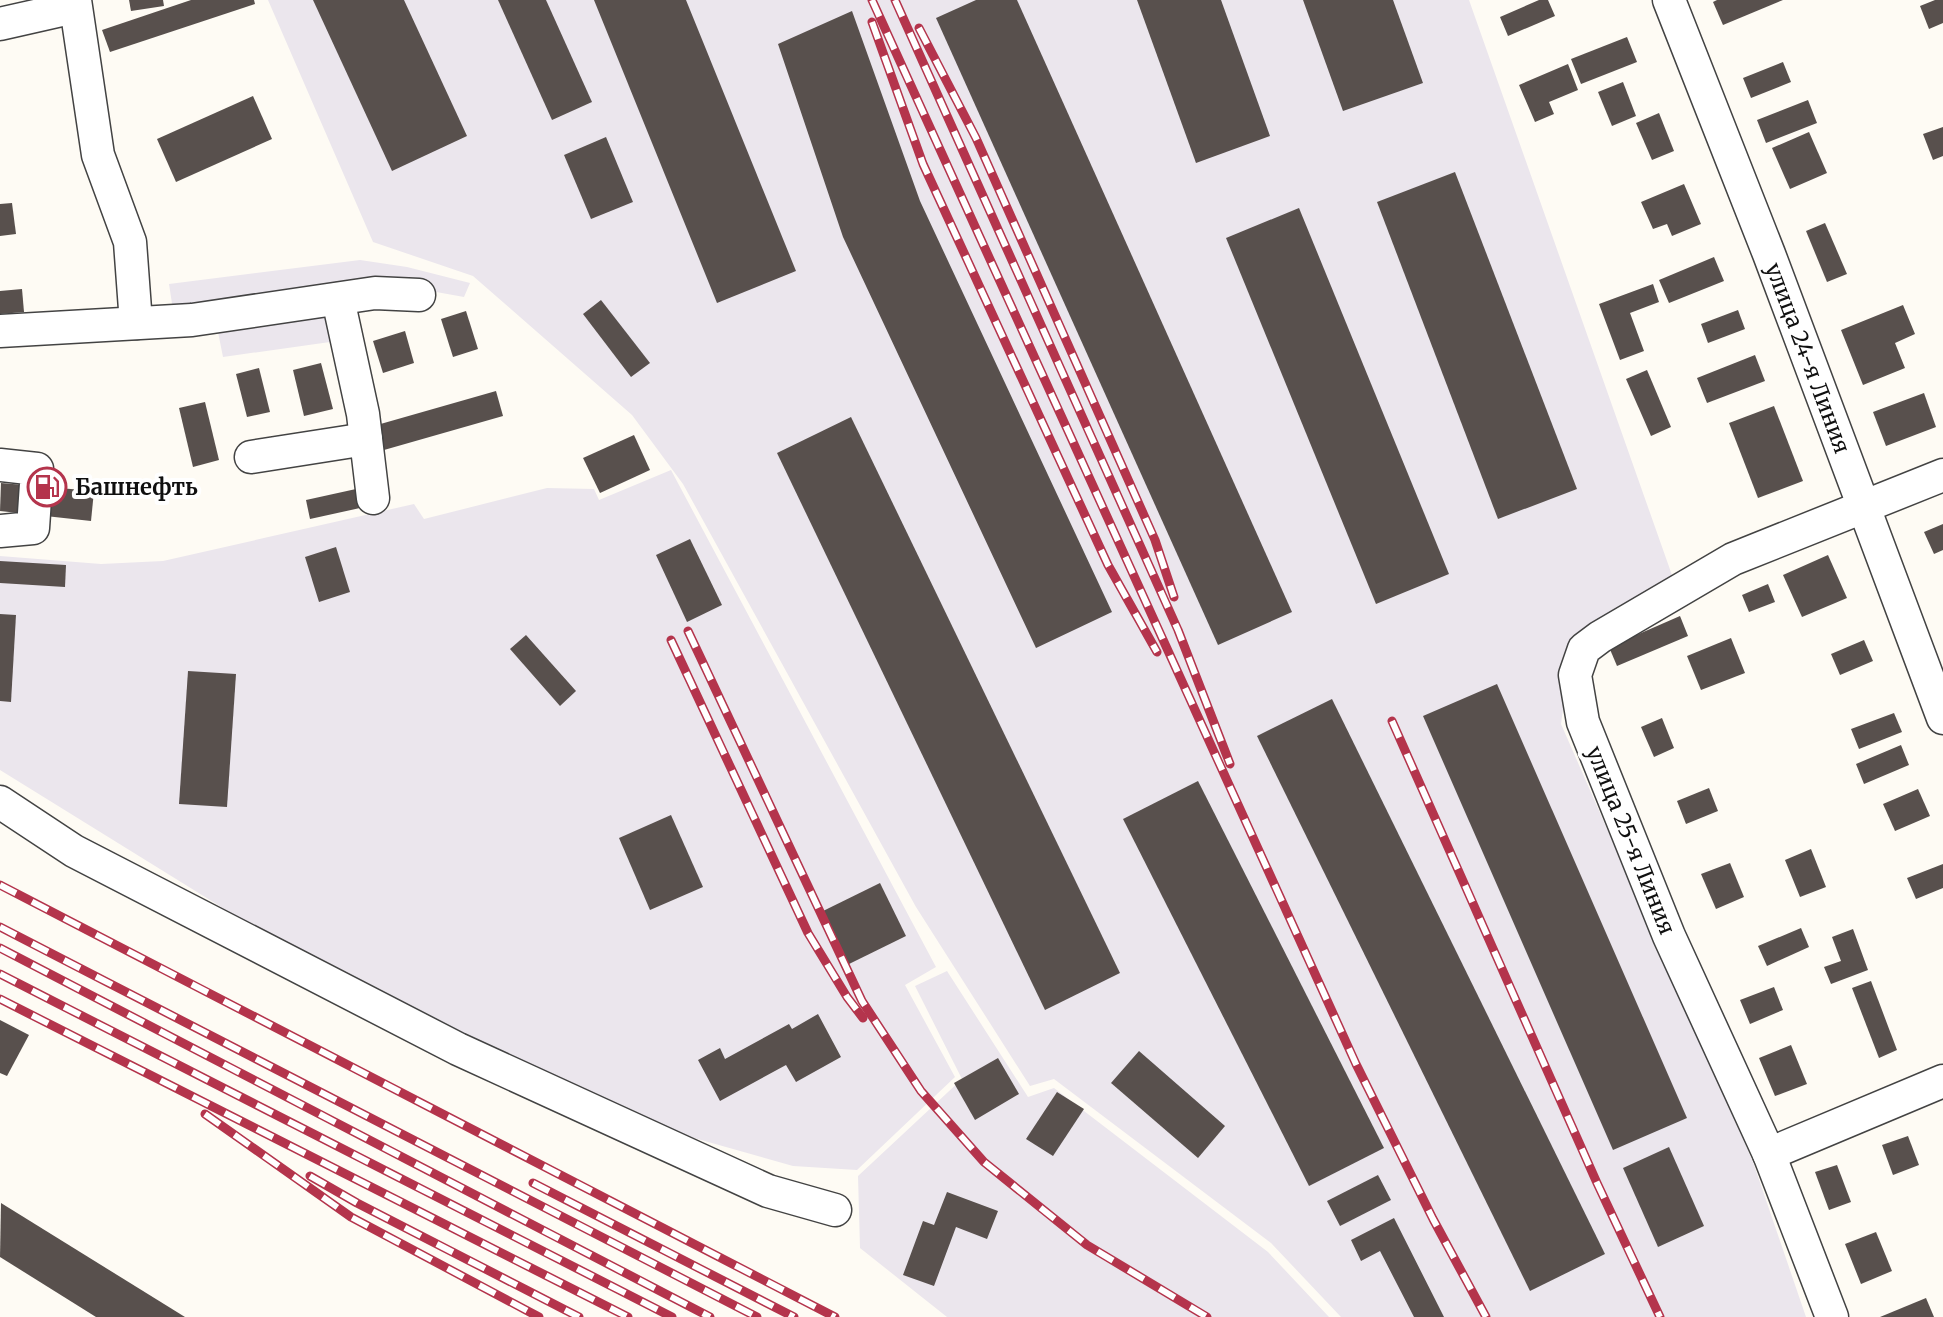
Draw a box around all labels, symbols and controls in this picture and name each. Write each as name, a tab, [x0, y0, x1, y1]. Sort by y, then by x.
street label: улица 24-я Линия	[1759, 259, 1856, 457]
fuel station icon: Башнефть	[26, 466, 68, 508]
place label: Башнефть	[75, 473, 198, 501]
street label: улица 25-я Линия	[1580, 742, 1682, 938]

